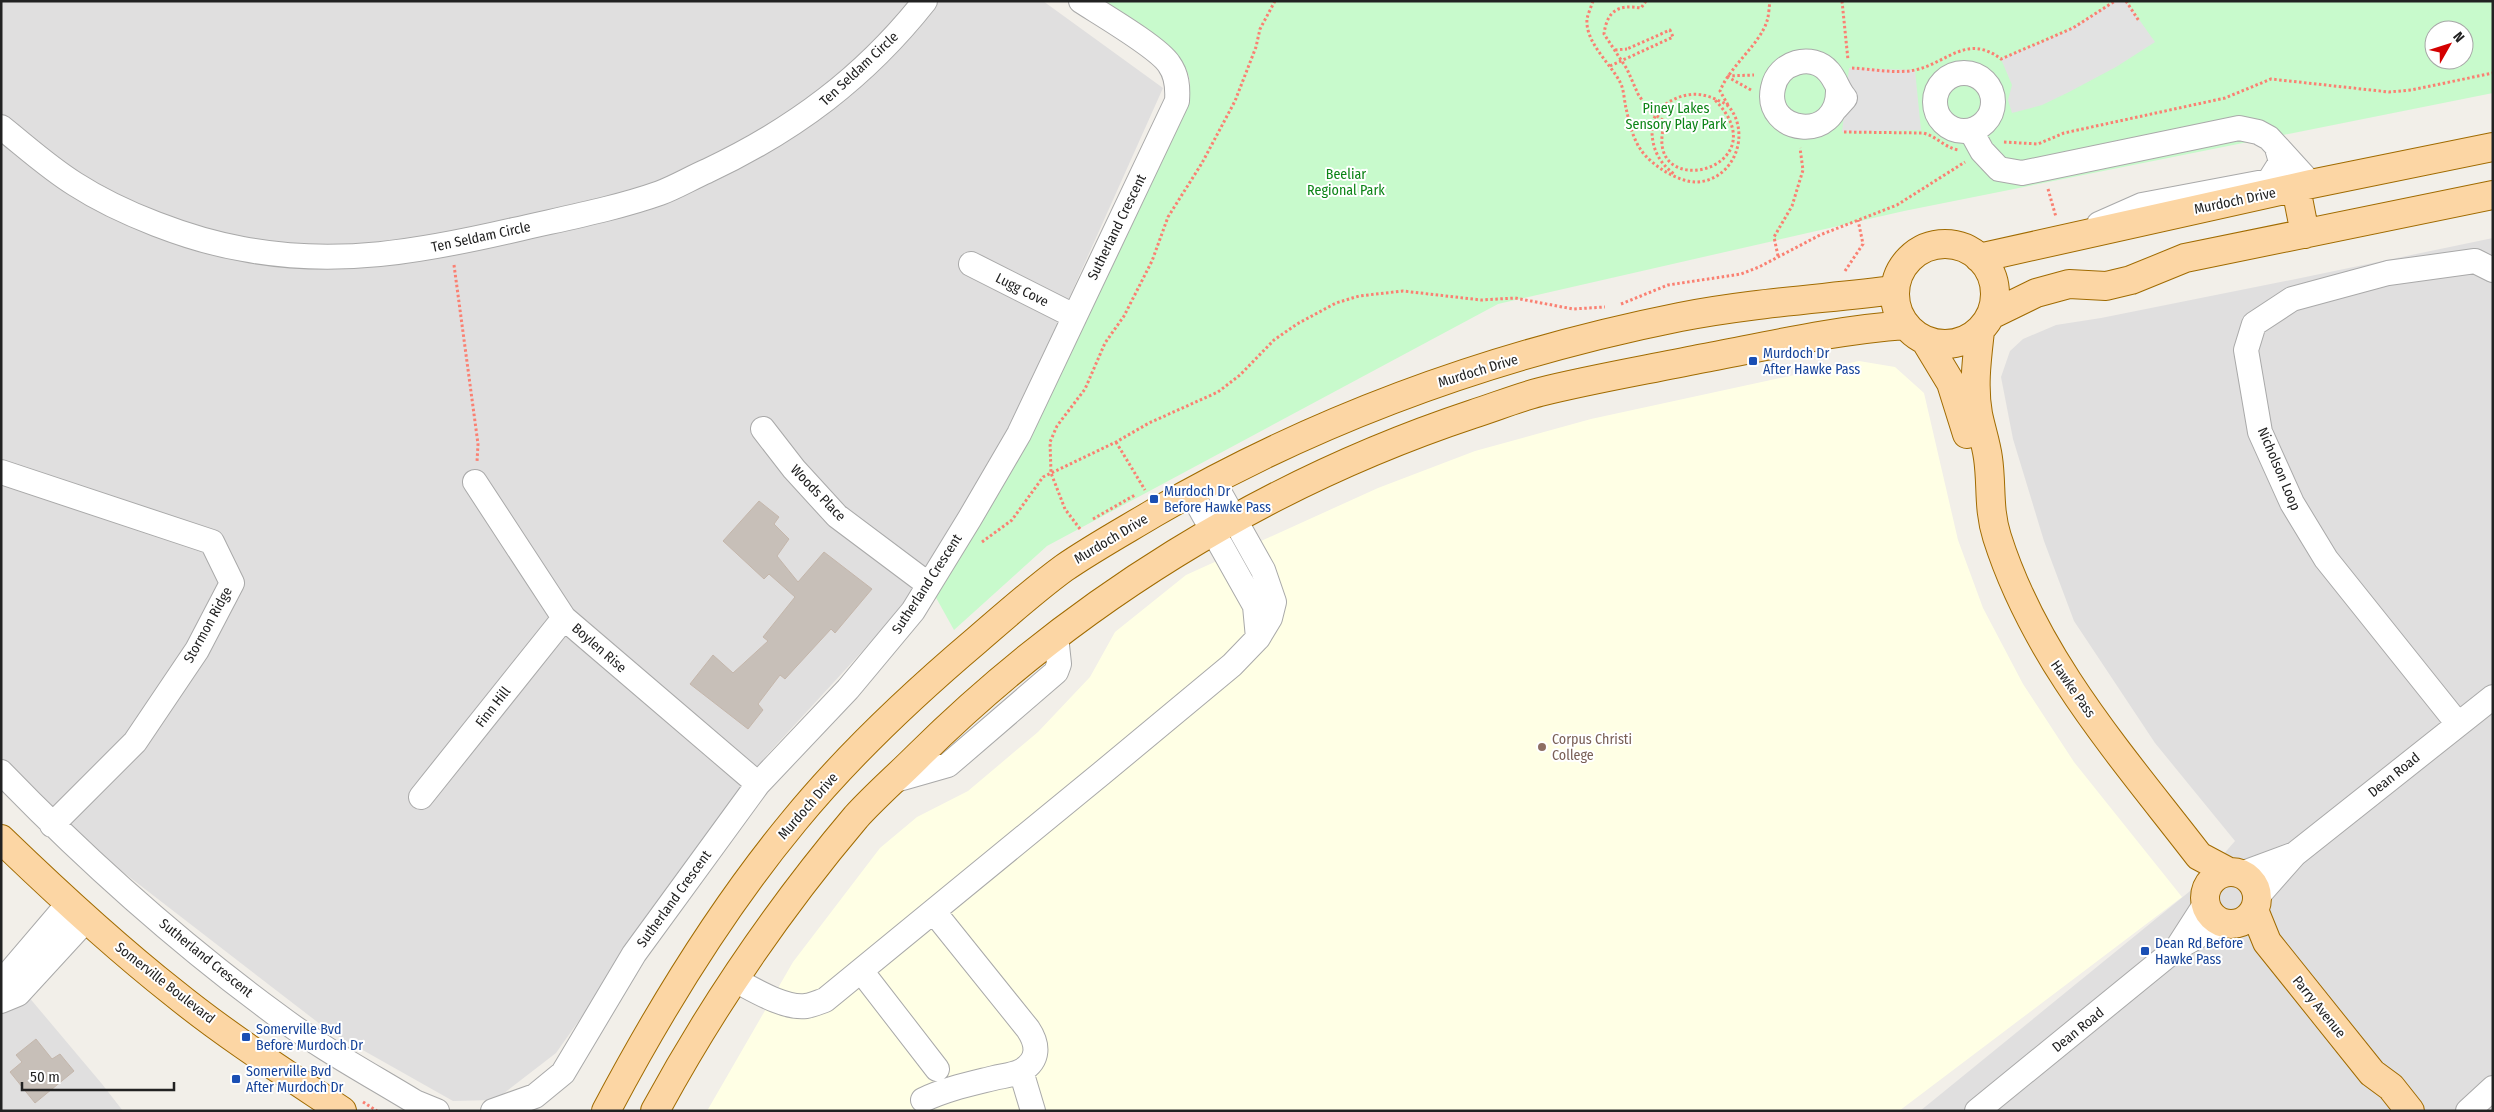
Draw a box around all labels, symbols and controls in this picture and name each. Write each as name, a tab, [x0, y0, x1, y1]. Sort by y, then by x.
north arrow	[2424, 20, 2474, 70]
street label: Ten Seldam Circle	[816, 28, 902, 110]
text: N	[2449, 29, 2468, 46]
park label: Piney Lakes Sensory Play Park	[1626, 100, 1727, 133]
park label: Beeliar Regional Park	[1307, 166, 1385, 199]
street label: Sutherland Crescent	[1084, 171, 1150, 283]
street label: Murdoch Drive	[2193, 184, 2277, 218]
street label: Ten Seldam Circle	[430, 218, 532, 256]
street label: Lugg Cove	[993, 269, 1051, 311]
place label: Murdoch Dr After Hawke Pass	[1763, 345, 1860, 378]
street label: Murdoch Drive	[1436, 351, 1520, 391]
marker: Murdoch Dr After Hawke Pass	[1747, 355, 1759, 367]
street label: Nicholson Loop	[2254, 425, 2304, 513]
street label: Woods Place	[787, 461, 849, 525]
place label: Murdoch Dr Before Hawke Pass	[1164, 483, 1271, 516]
marker: Murdoch Dr Before Hawke Pass	[1148, 493, 1160, 505]
street label: Murdoch Drive	[1071, 510, 1151, 568]
street label: Sutherland Crescent	[888, 531, 966, 637]
street label: Stormon Ridge	[180, 584, 236, 666]
street label: Boylen Rise	[568, 620, 630, 676]
street label: Hawke Pass	[2047, 657, 2099, 721]
street label: Finn Hill	[472, 683, 514, 731]
place label: Corpus Christi College	[1552, 731, 1632, 764]
marker: Corpus Christi College	[1536, 741, 1548, 753]
street label: Dean Road	[2365, 749, 2423, 801]
street label: Murdoch Drive	[774, 769, 842, 843]
street label: Sutherland Crescent	[633, 847, 715, 951]
street label: Sutherland Crescent	[156, 915, 257, 1001]
place label: Dean Rd Before Hawke Pass	[2155, 935, 2243, 968]
street label: Somerville Boulevard	[112, 939, 218, 1027]
marker: Dean Rd Before Hawke Pass	[2139, 945, 2151, 957]
street label: Parry Avenue	[2289, 973, 2349, 1041]
street label: Dean Road	[2049, 1004, 2107, 1056]
place label: Somerville Bvd Before Murdoch Dr	[256, 1021, 363, 1054]
marker: Somerville Bvd Before Murdoch Dr	[240, 1031, 252, 1043]
scale bar	[22, 1060, 175, 1092]
place label: Somerville Bvd After Murdoch Dr	[246, 1063, 344, 1096]
text: 50 m	[30, 1068, 60, 1086]
marker: Somerville Bvd After Murdoch Dr	[230, 1073, 242, 1085]

